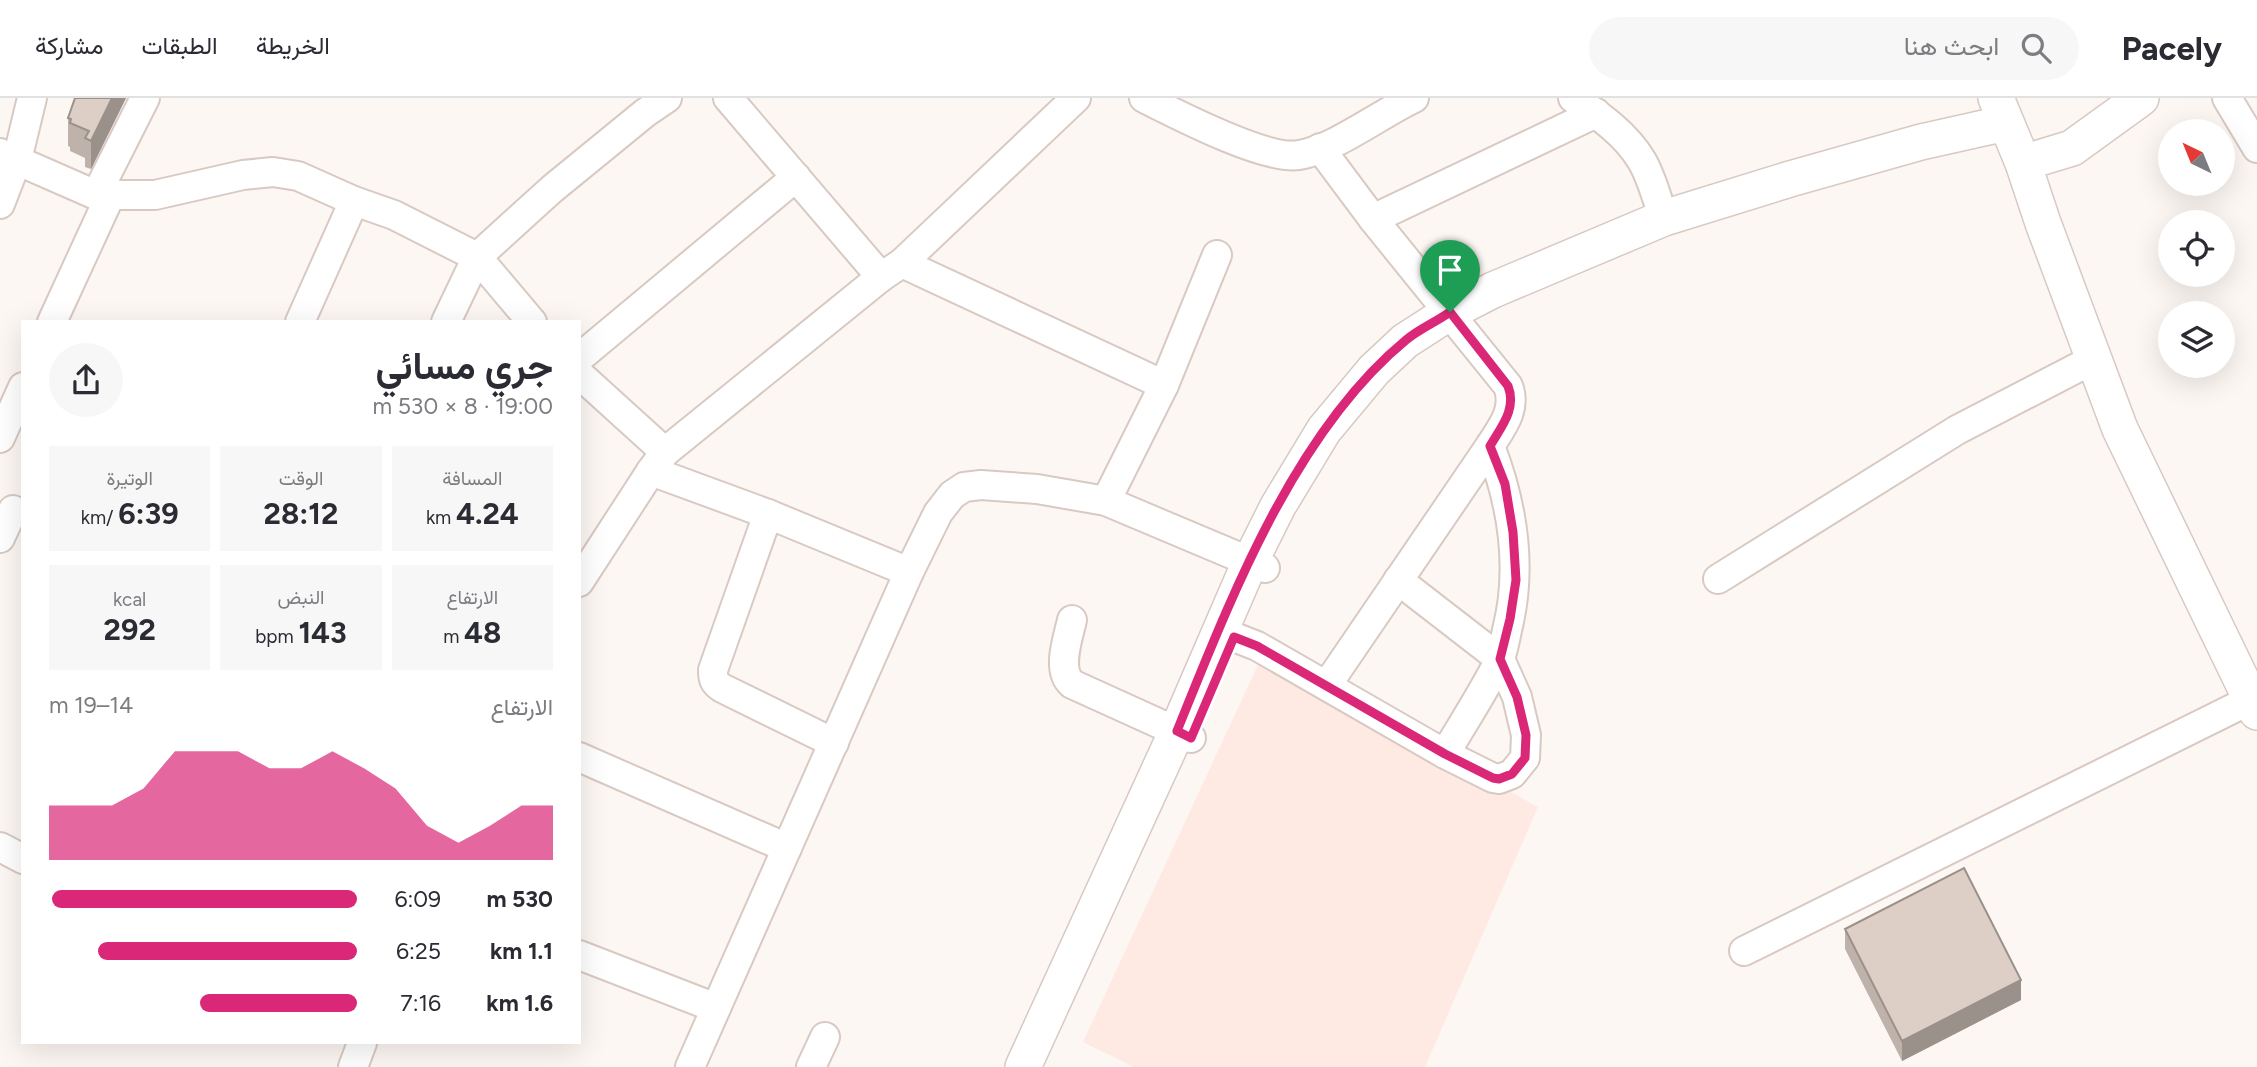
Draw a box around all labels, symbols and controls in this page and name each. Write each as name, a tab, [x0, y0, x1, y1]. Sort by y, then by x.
search box	[1589, 17, 2079, 80]
icon: search	[2017, 29, 2055, 67]
text: Pacely	[2121, 29, 2222, 68]
text: ابحث هنا	[1904, 30, 1999, 62]
text: مشاركة	[35, 31, 103, 60]
text: الطبقات	[141, 31, 218, 60]
text: الخريطة	[256, 31, 330, 60]
north arrow	[2158, 119, 2235, 196]
map controls	[2158, 119, 2235, 378]
button: locate	[2158, 210, 2235, 287]
pin	[1420, 240, 1480, 312]
icon: arrive	[1431, 251, 1469, 289]
button: layers	[2158, 301, 2235, 378]
button: share	[49, 343, 123, 417]
text: جري مسائي	[375, 343, 553, 389]
text: 19:00 · 8 × 530 m	[372, 392, 553, 420]
text: الوتيرة	[106, 467, 153, 490]
text: الوقت	[279, 467, 323, 490]
text: المسافة	[442, 467, 503, 490]
text: 6:39	[118, 495, 179, 532]
text: 28:12	[264, 495, 338, 532]
text: 4.24	[456, 495, 519, 532]
text: /km	[81, 506, 118, 529]
text: km	[426, 506, 456, 529]
text: النبض	[278, 586, 325, 609]
text: الارتفاع	[447, 586, 498, 609]
text: kcal	[113, 588, 146, 611]
text: 292	[104, 611, 156, 648]
text: 143	[298, 614, 347, 651]
text: 48	[464, 614, 501, 651]
text: bpm	[255, 625, 298, 648]
text: m	[443, 625, 464, 648]
text: 14–19 m	[49, 691, 133, 719]
text: الارتفاع	[491, 693, 553, 721]
text: 6:09	[394, 885, 441, 913]
text: 530 m	[486, 885, 553, 913]
text: 6:25	[396, 937, 441, 965]
text: 1.1 km	[490, 937, 553, 965]
text: 7:16	[400, 989, 441, 1017]
text: 1.6 km	[486, 989, 553, 1017]

